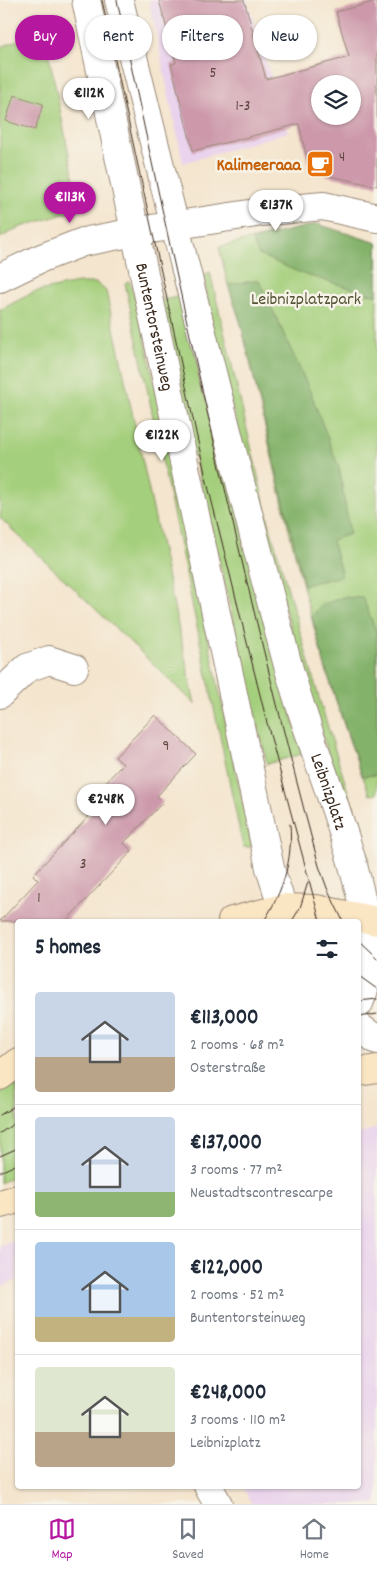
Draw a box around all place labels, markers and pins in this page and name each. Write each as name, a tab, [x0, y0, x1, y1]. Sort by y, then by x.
pin: €112K	[54, 78, 124, 120]
cafe icon: Kalimeeraaa	[305, 149, 335, 179]
place label: Kalimeeraaa	[216, 154, 302, 179]
pin: €113K	[35, 182, 105, 224]
pin: €137K	[241, 190, 311, 232]
pin: €122K	[127, 420, 197, 462]
pin: €248K	[71, 784, 141, 826]

